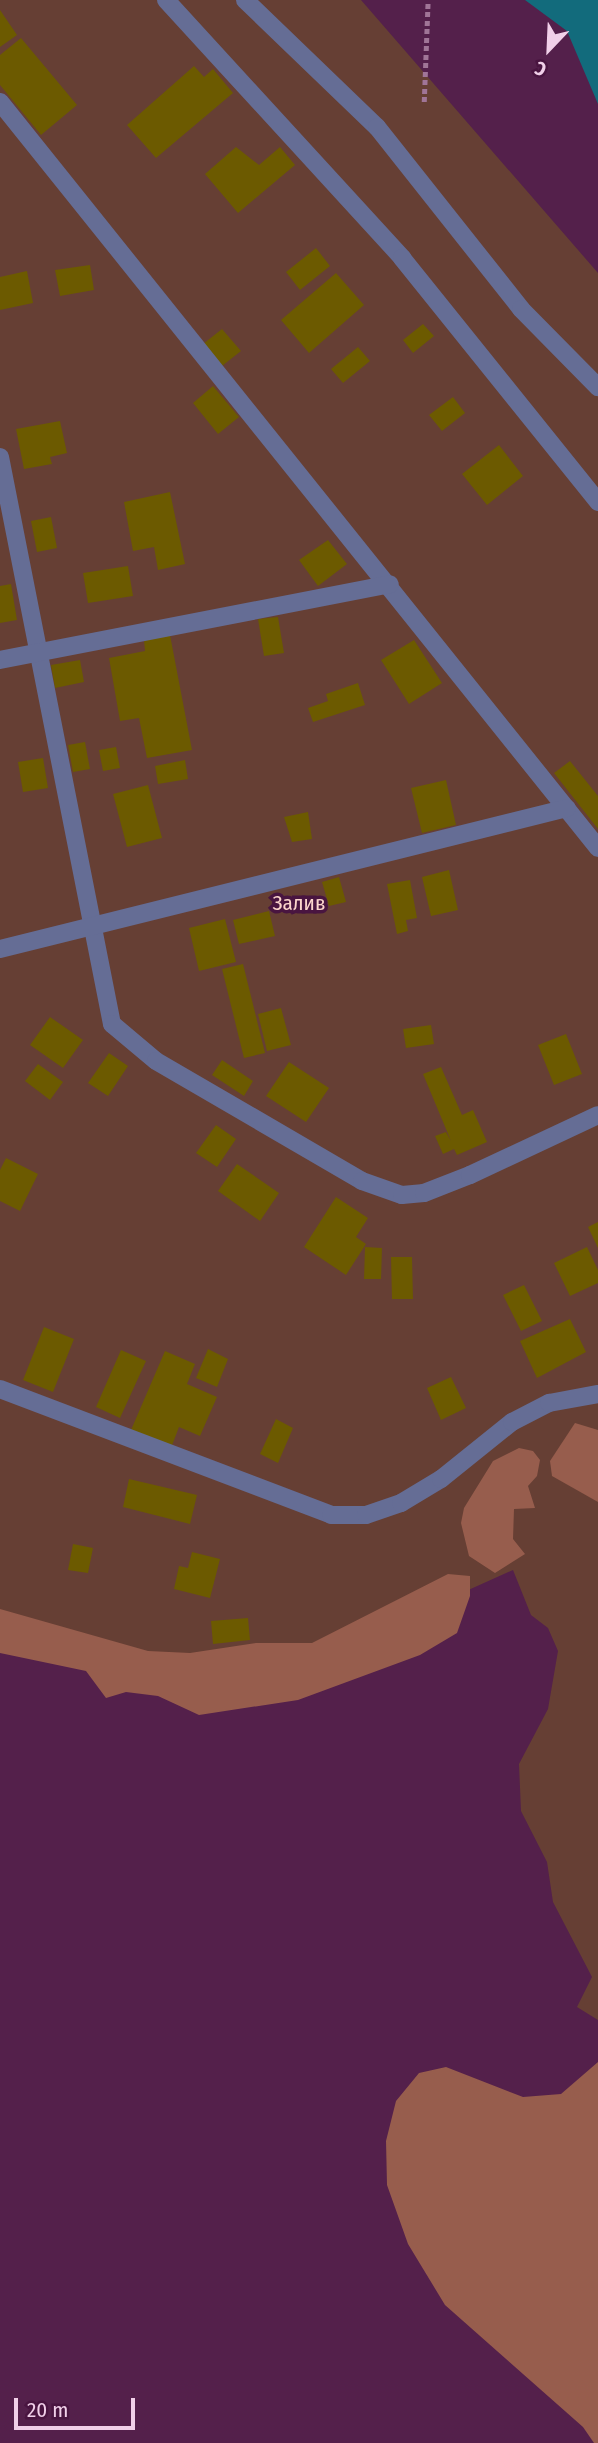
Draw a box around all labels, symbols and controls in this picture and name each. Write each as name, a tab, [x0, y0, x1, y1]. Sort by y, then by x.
north arrow	[514, 14, 584, 84]
text: С	[532, 56, 550, 81]
park label: Залив	[273, 890, 325, 916]
scale bar	[18, 2384, 138, 2428]
text: 20 m	[27, 2397, 68, 2423]

